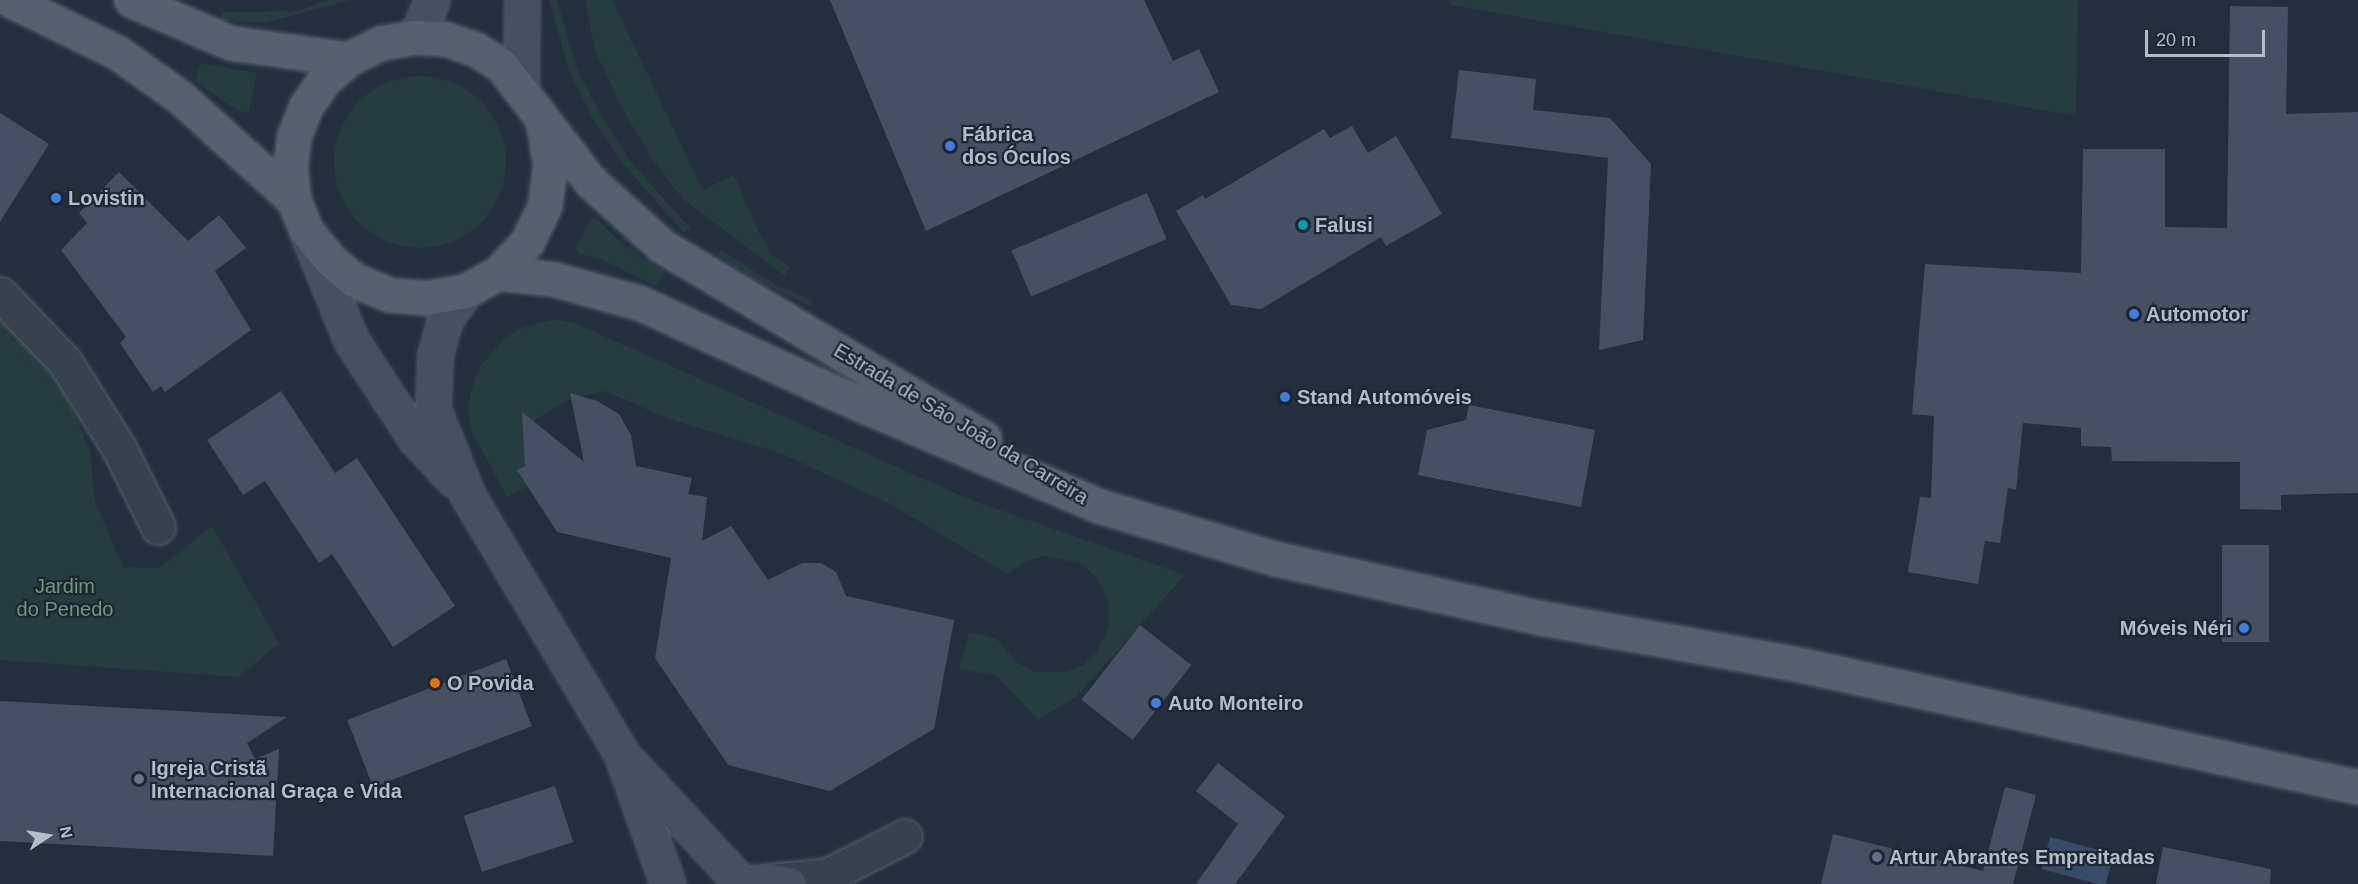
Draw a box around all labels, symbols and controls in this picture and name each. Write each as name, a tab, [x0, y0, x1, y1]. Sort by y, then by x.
scale bar	[2148, 18, 2268, 56]
text: 20 m	[2156, 30, 2196, 50]
place label: Fábrica dos Óculos	[962, 122, 1071, 169]
marker: Fábrica dos Óculos	[943, 139, 957, 153]
place label: Lovistin	[68, 186, 145, 210]
marker: Lovistin	[49, 191, 63, 205]
place label: Falusi	[1315, 213, 1373, 237]
marker: Falusi	[1296, 218, 1310, 232]
place label: Automotor	[2146, 302, 2248, 326]
marker: Automotor	[2127, 307, 2141, 321]
street label: Estrada de São João da Carreira	[830, 338, 1092, 510]
place label: Stand Automóveis	[1297, 385, 1473, 409]
marker: Stand Automóveis	[1278, 390, 1292, 404]
park label: Jardim do Penedo	[17, 575, 113, 622]
place label: Móveis Néri	[2120, 616, 2232, 640]
marker: Móveis Néri	[2237, 621, 2251, 635]
place label: O Povida	[447, 671, 534, 695]
marker: O Povida	[428, 676, 442, 690]
place label: Auto Monteiro	[1168, 691, 1304, 715]
marker: Auto Monteiro	[1149, 696, 1163, 710]
place label: Igreja Cristã Internacional Graça e Vida	[151, 756, 402, 803]
marker: Igreja Cristã Internacional Graça e Vida	[132, 772, 146, 786]
north arrow	[18, 806, 78, 866]
text: N	[57, 825, 76, 840]
place label: Artur Abrantes Empreitadas	[1889, 845, 2156, 869]
marker: Artur Abrantes Empreitadas	[1870, 850, 1884, 864]

